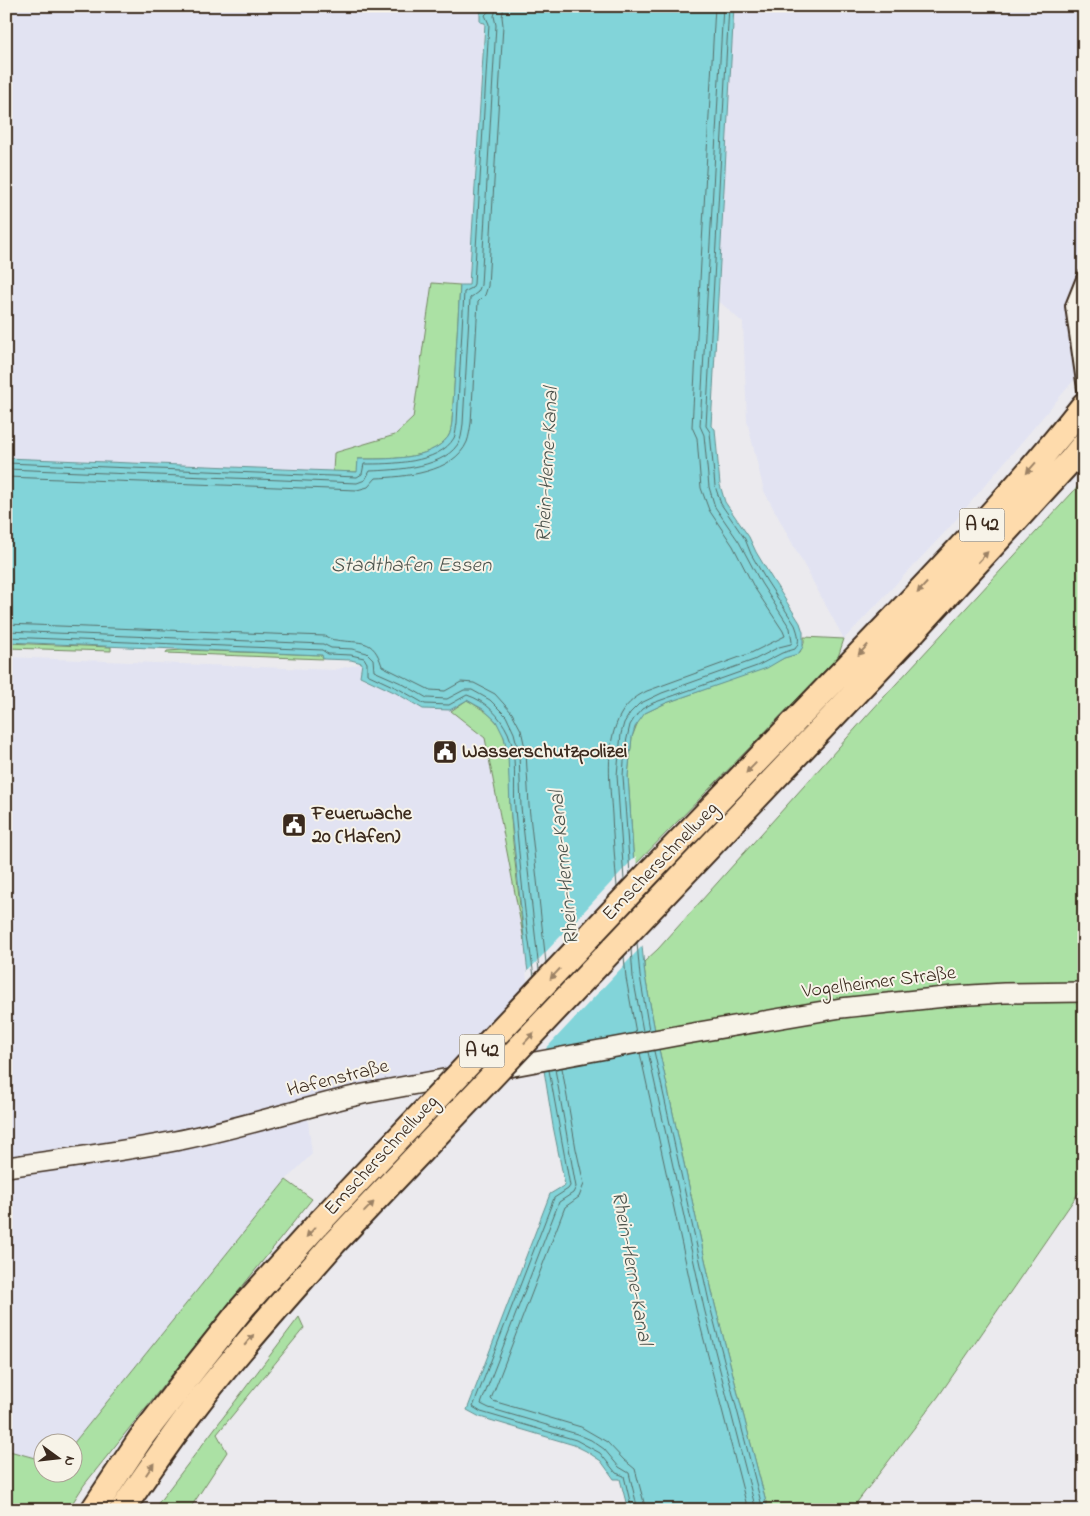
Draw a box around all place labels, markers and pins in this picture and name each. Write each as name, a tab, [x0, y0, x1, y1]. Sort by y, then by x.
place label: Wasserschutzpolizei	[462, 738, 628, 767]
public building icon: Wasserschutzpolizei	[432, 739, 458, 765]
place label: Feuerwache 20 (Hafen)	[311, 800, 413, 852]
public building icon: Feuerwache 20 (Hafen)	[281, 812, 307, 838]

